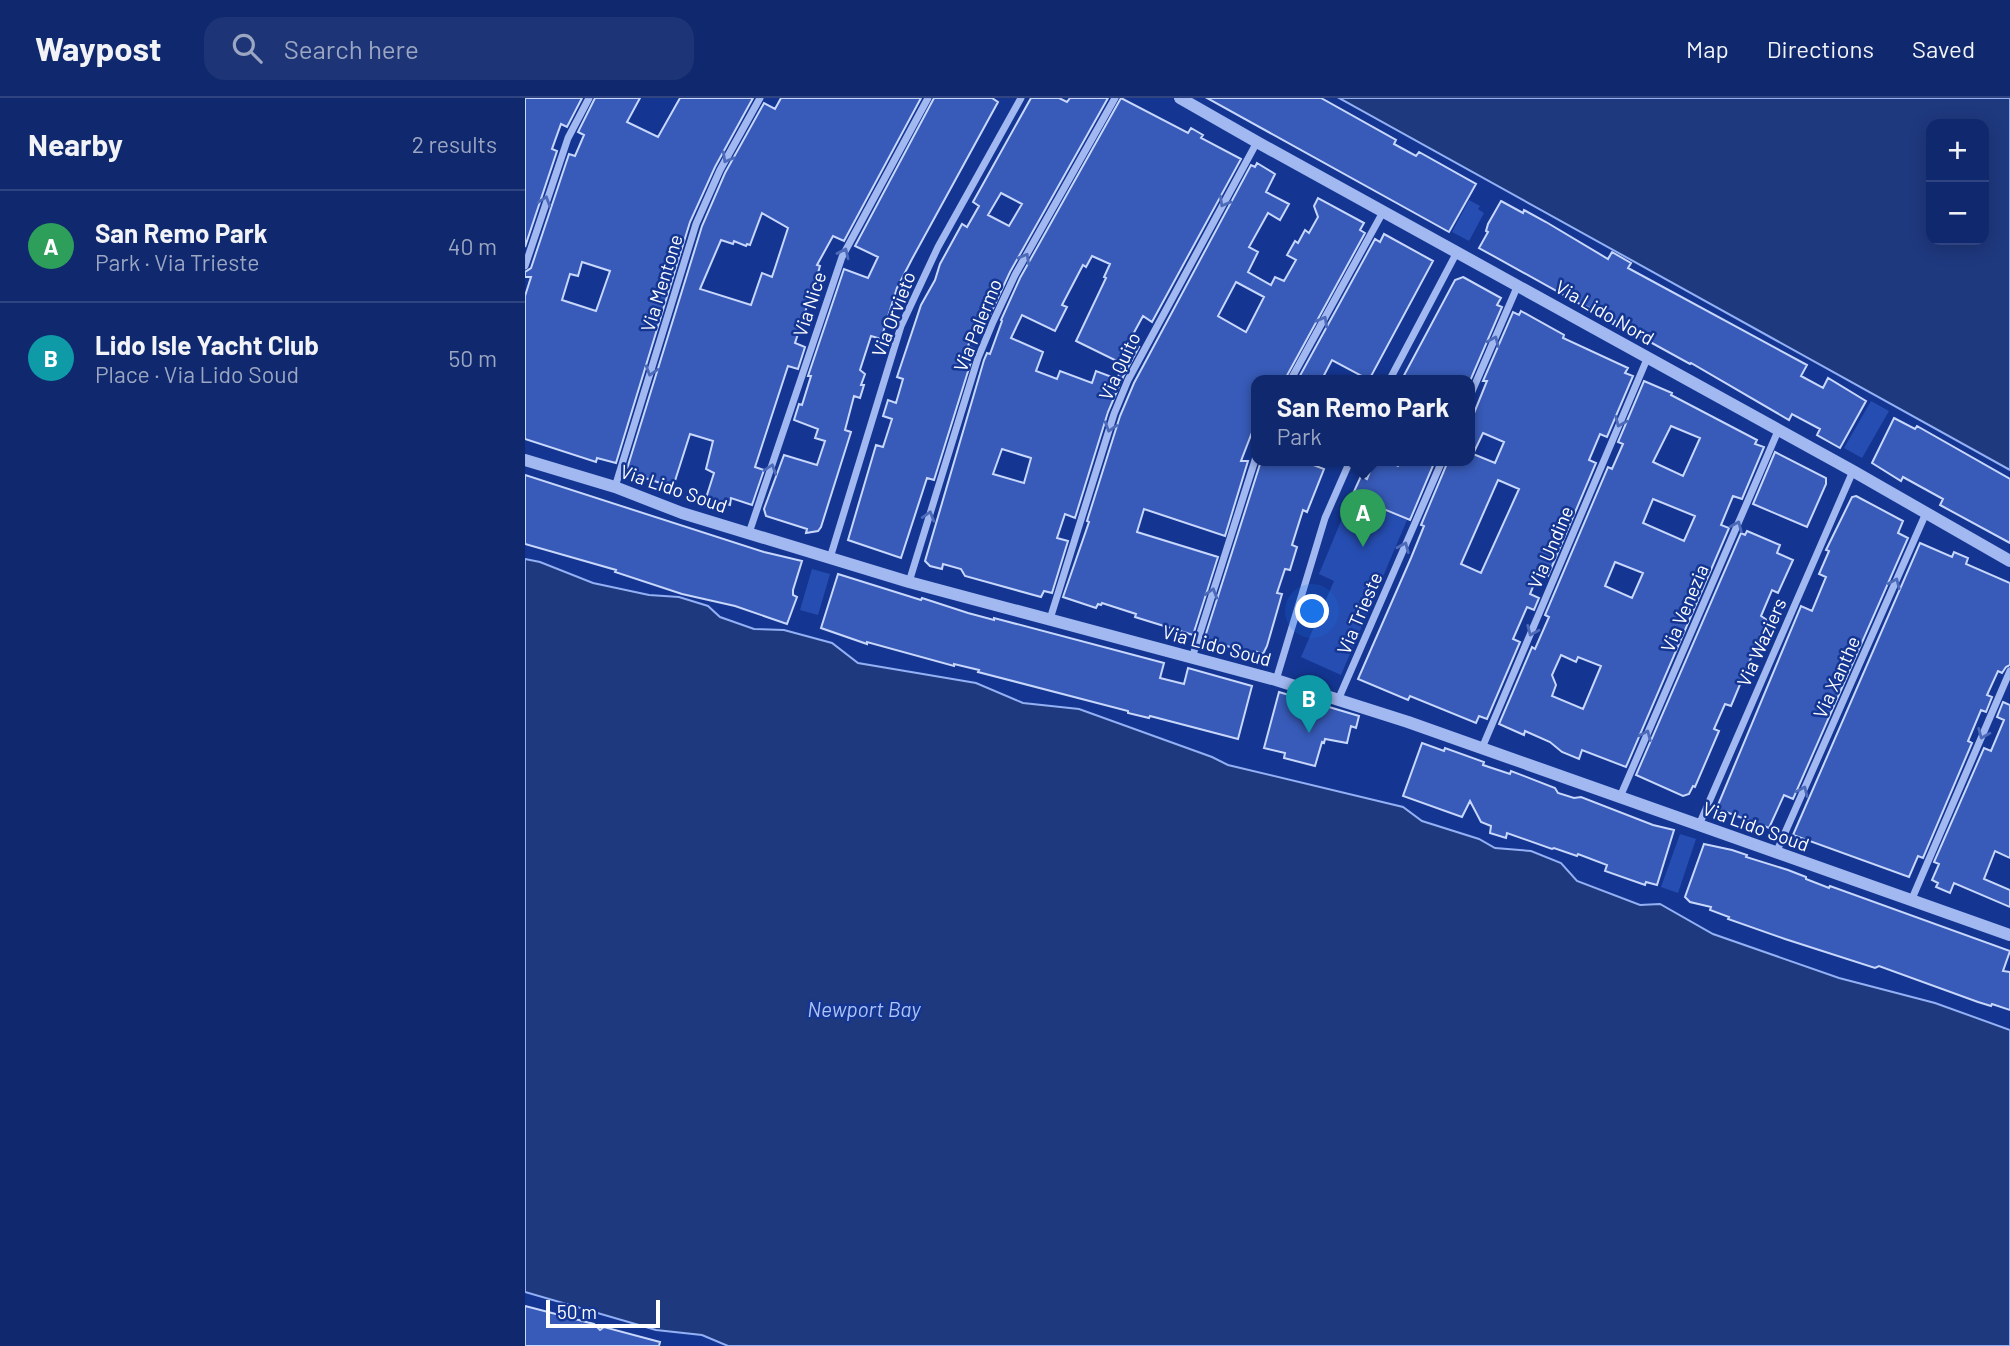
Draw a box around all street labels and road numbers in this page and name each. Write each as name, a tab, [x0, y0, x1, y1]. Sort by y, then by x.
street label: Via Mentone	[635, 231, 687, 335]
street label: Via Nice	[788, 268, 830, 340]
street label: Via Orvieto	[866, 268, 920, 360]
street label: Via Palermo	[948, 275, 1006, 375]
street label: Via Lido Nord	[1552, 275, 1658, 349]
street label: Via Quito	[1093, 328, 1145, 404]
street label: Via Lido Soud	[617, 459, 731, 517]
street label: Via Undine	[1522, 502, 1578, 592]
street label: Via Venezia	[1655, 561, 1713, 655]
street label: Via Trieste	[1331, 568, 1387, 658]
street label: Via Waziers	[1731, 594, 1791, 690]
street label: Via Lido Soud	[1160, 619, 1274, 671]
street label: Via Xanthe	[1808, 632, 1864, 722]
street label: Via Lido Soud	[1700, 796, 1812, 856]

